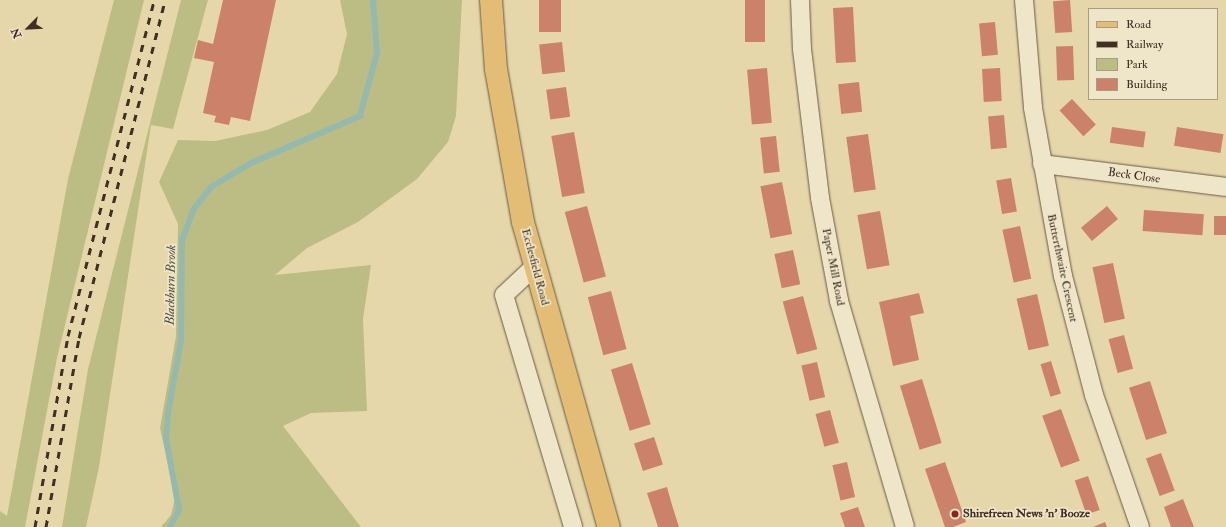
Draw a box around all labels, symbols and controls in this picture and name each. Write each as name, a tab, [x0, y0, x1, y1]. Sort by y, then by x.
north arrow	[8, 8, 48, 48]
legend	[1088, 8, 1218, 100]
text: Road	[1126, 17, 1151, 32]
text: N	[9, 26, 25, 40]
text: Railway	[1126, 37, 1163, 52]
text: Park	[1126, 57, 1148, 72]
text: Building	[1126, 77, 1167, 92]
street label: Beck Close	[1107, 165, 1161, 187]
street label: Butterthwaite Crescent	[1043, 213, 1081, 323]
street label: Ecclesfield Road	[518, 227, 552, 307]
street label: Paper Mill Road	[818, 227, 848, 307]
water label: Blackburn Brook	[162, 245, 180, 325]
place label: Shirefreen News 'n' Booze	[963, 507, 1090, 521]
marker: Shirefreen News 'n' Booze	[950, 509, 960, 519]

